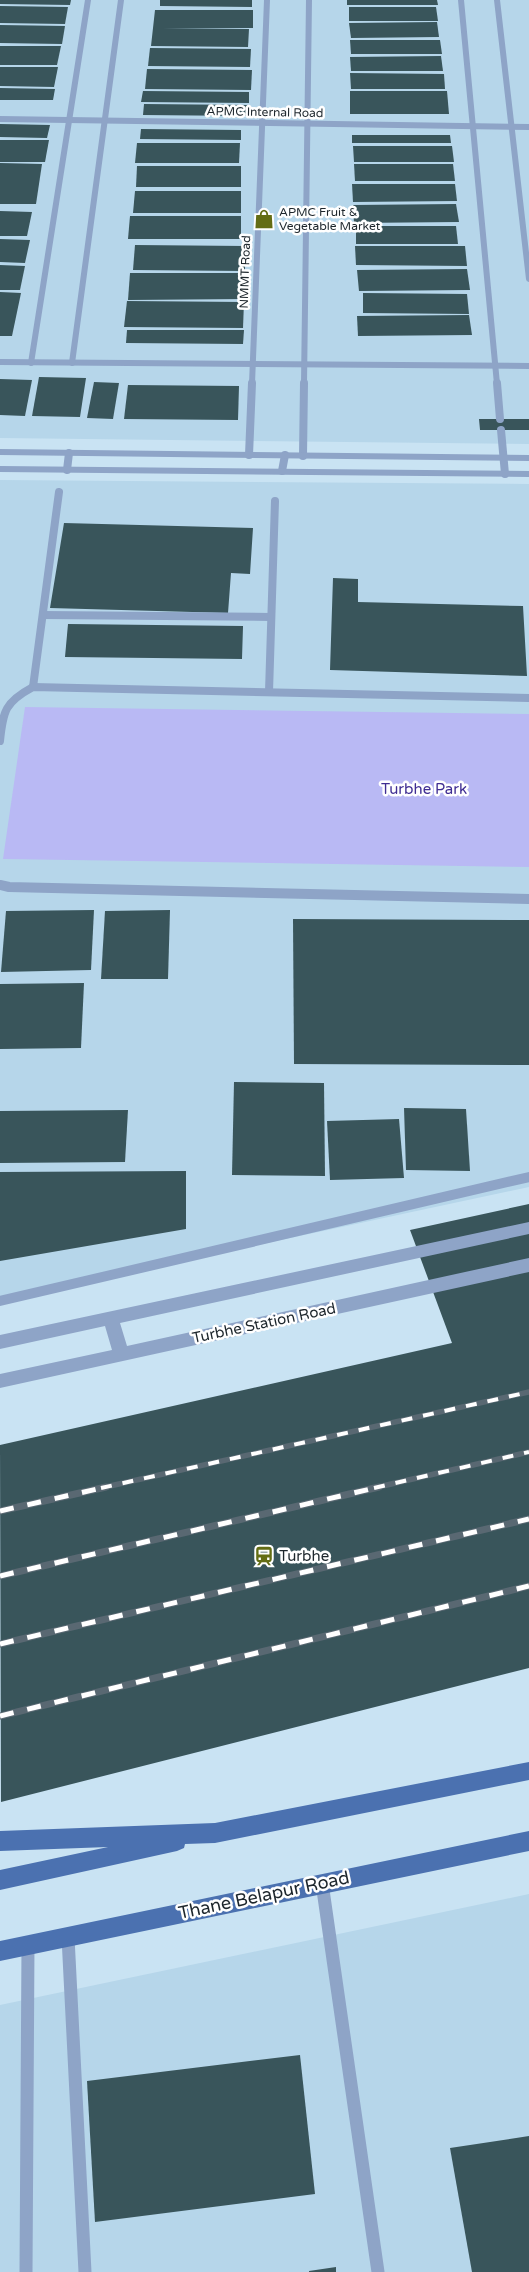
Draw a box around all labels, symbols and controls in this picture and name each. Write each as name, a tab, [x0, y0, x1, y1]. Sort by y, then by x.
street label: APMC Internal Road	[207, 104, 323, 120]
place label: APMC Fruit & Vegetable Market	[279, 205, 381, 233]
shop icon: APMC Fruit & Vegetable Market	[253, 208, 275, 230]
street label: NMMT Road	[237, 235, 253, 309]
park label: Turbhe Park	[381, 780, 467, 798]
street label: Turbhe Station Road	[191, 1299, 337, 1347]
station icon: Turbhe	[253, 1545, 275, 1567]
place label: Turbhe	[279, 1547, 329, 1565]
street label: Thane Belapur Road	[177, 1866, 351, 1924]

